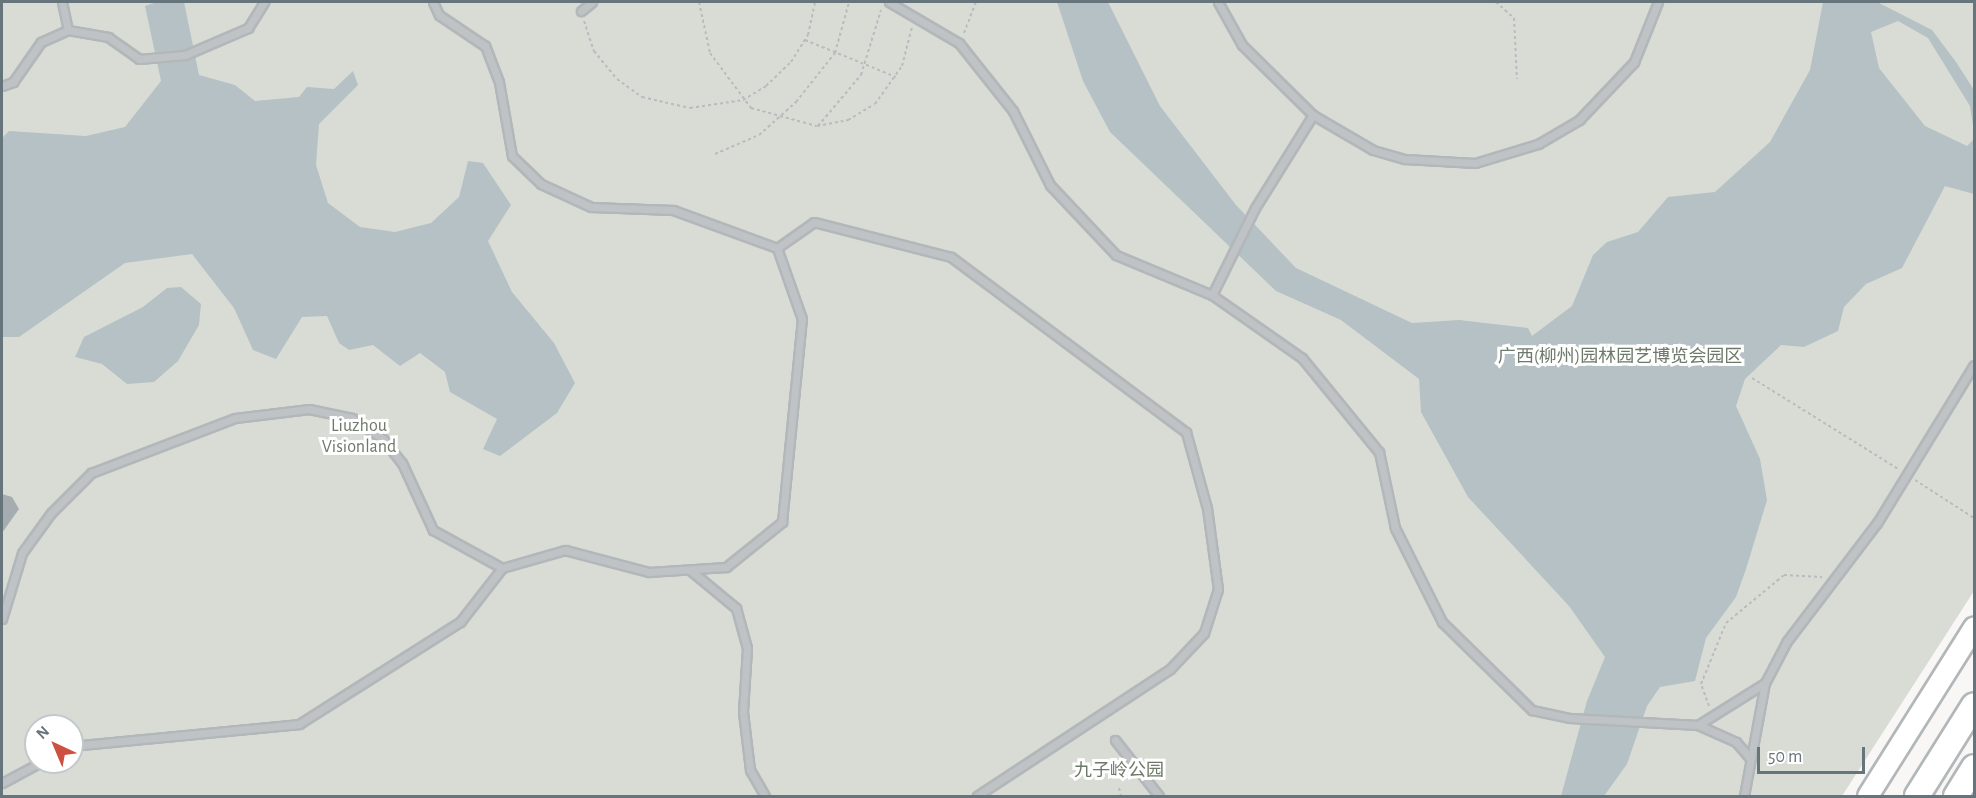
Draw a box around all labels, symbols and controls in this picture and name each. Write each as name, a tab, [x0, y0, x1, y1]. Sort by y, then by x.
park label: 广西(柳州)园林园艺博览会园区	[1498, 346, 1742, 368]
park label: Liuzhou Visionland	[322, 416, 396, 458]
north arrow	[24, 714, 84, 774]
text: N	[33, 723, 52, 742]
scale bar	[1760, 735, 1868, 773]
text: 50 m	[1768, 748, 1802, 766]
park label: 九子岭公园	[1074, 760, 1164, 782]

